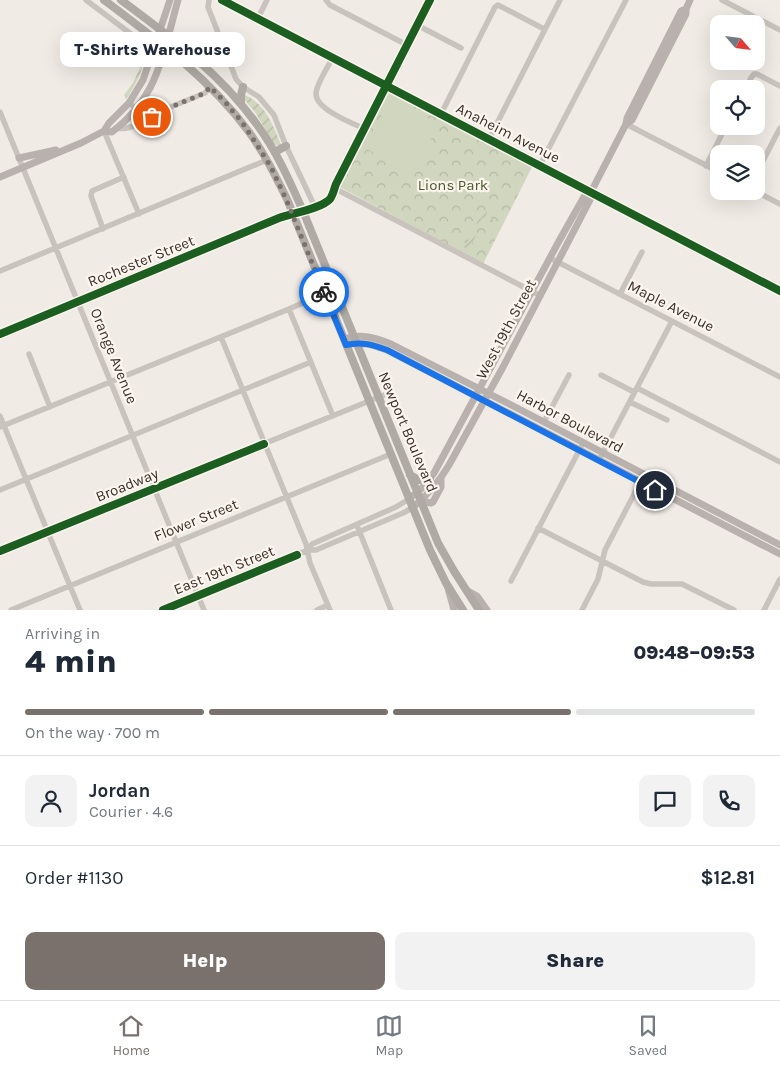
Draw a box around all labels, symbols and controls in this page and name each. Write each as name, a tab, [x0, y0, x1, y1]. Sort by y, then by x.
north arrow	[710, 15, 765, 70]
map controls	[710, 15, 765, 200]
callout: T-Shirts Warehouse	[59, 32, 244, 67]
text: T-Shirts Warehouse	[74, 40, 231, 59]
button: locate	[710, 80, 765, 135]
pin	[131, 96, 173, 138]
street label: Anaheim Avenue	[453, 99, 563, 167]
icon: bag	[138, 103, 166, 131]
button: layers	[710, 145, 765, 200]
park label: Lions Park	[418, 176, 488, 194]
street label: Rochester Street	[85, 231, 197, 291]
courier	[299, 267, 349, 317]
street label: West 19th Street	[472, 276, 540, 382]
street label: Maple Avenue	[625, 277, 717, 335]
icon: bike	[310, 278, 338, 306]
street label: Orange Avenue	[87, 306, 141, 406]
street label: Newport Boulevard	[375, 369, 441, 495]
street label: Harbor Boulevard	[514, 385, 626, 457]
street label: Broadway	[93, 464, 161, 506]
pin	[634, 469, 676, 511]
icon: home	[641, 476, 669, 504]
street label: Flower Street	[151, 495, 241, 545]
street label: East 19th Street	[171, 542, 277, 598]
text: Arriving in	[25, 624, 100, 643]
text: 09:48–09:53	[633, 642, 755, 664]
text: 4 min	[25, 643, 117, 680]
text: On the way · 700 m	[25, 723, 160, 742]
button: person	[25, 775, 77, 827]
button: chat	[639, 775, 691, 827]
button: phone	[703, 775, 755, 827]
text: Jordan	[89, 780, 150, 802]
text: Courier · 4.6	[89, 802, 173, 821]
text: Order #1130	[25, 867, 123, 889]
text: $12.81	[700, 867, 755, 889]
button: Help	[25, 932, 385, 990]
button: Share	[395, 932, 755, 990]
tab: Home	[113, 1012, 150, 1059]
tab: Map	[375, 1012, 403, 1059]
tab: Saved	[629, 1012, 667, 1059]

